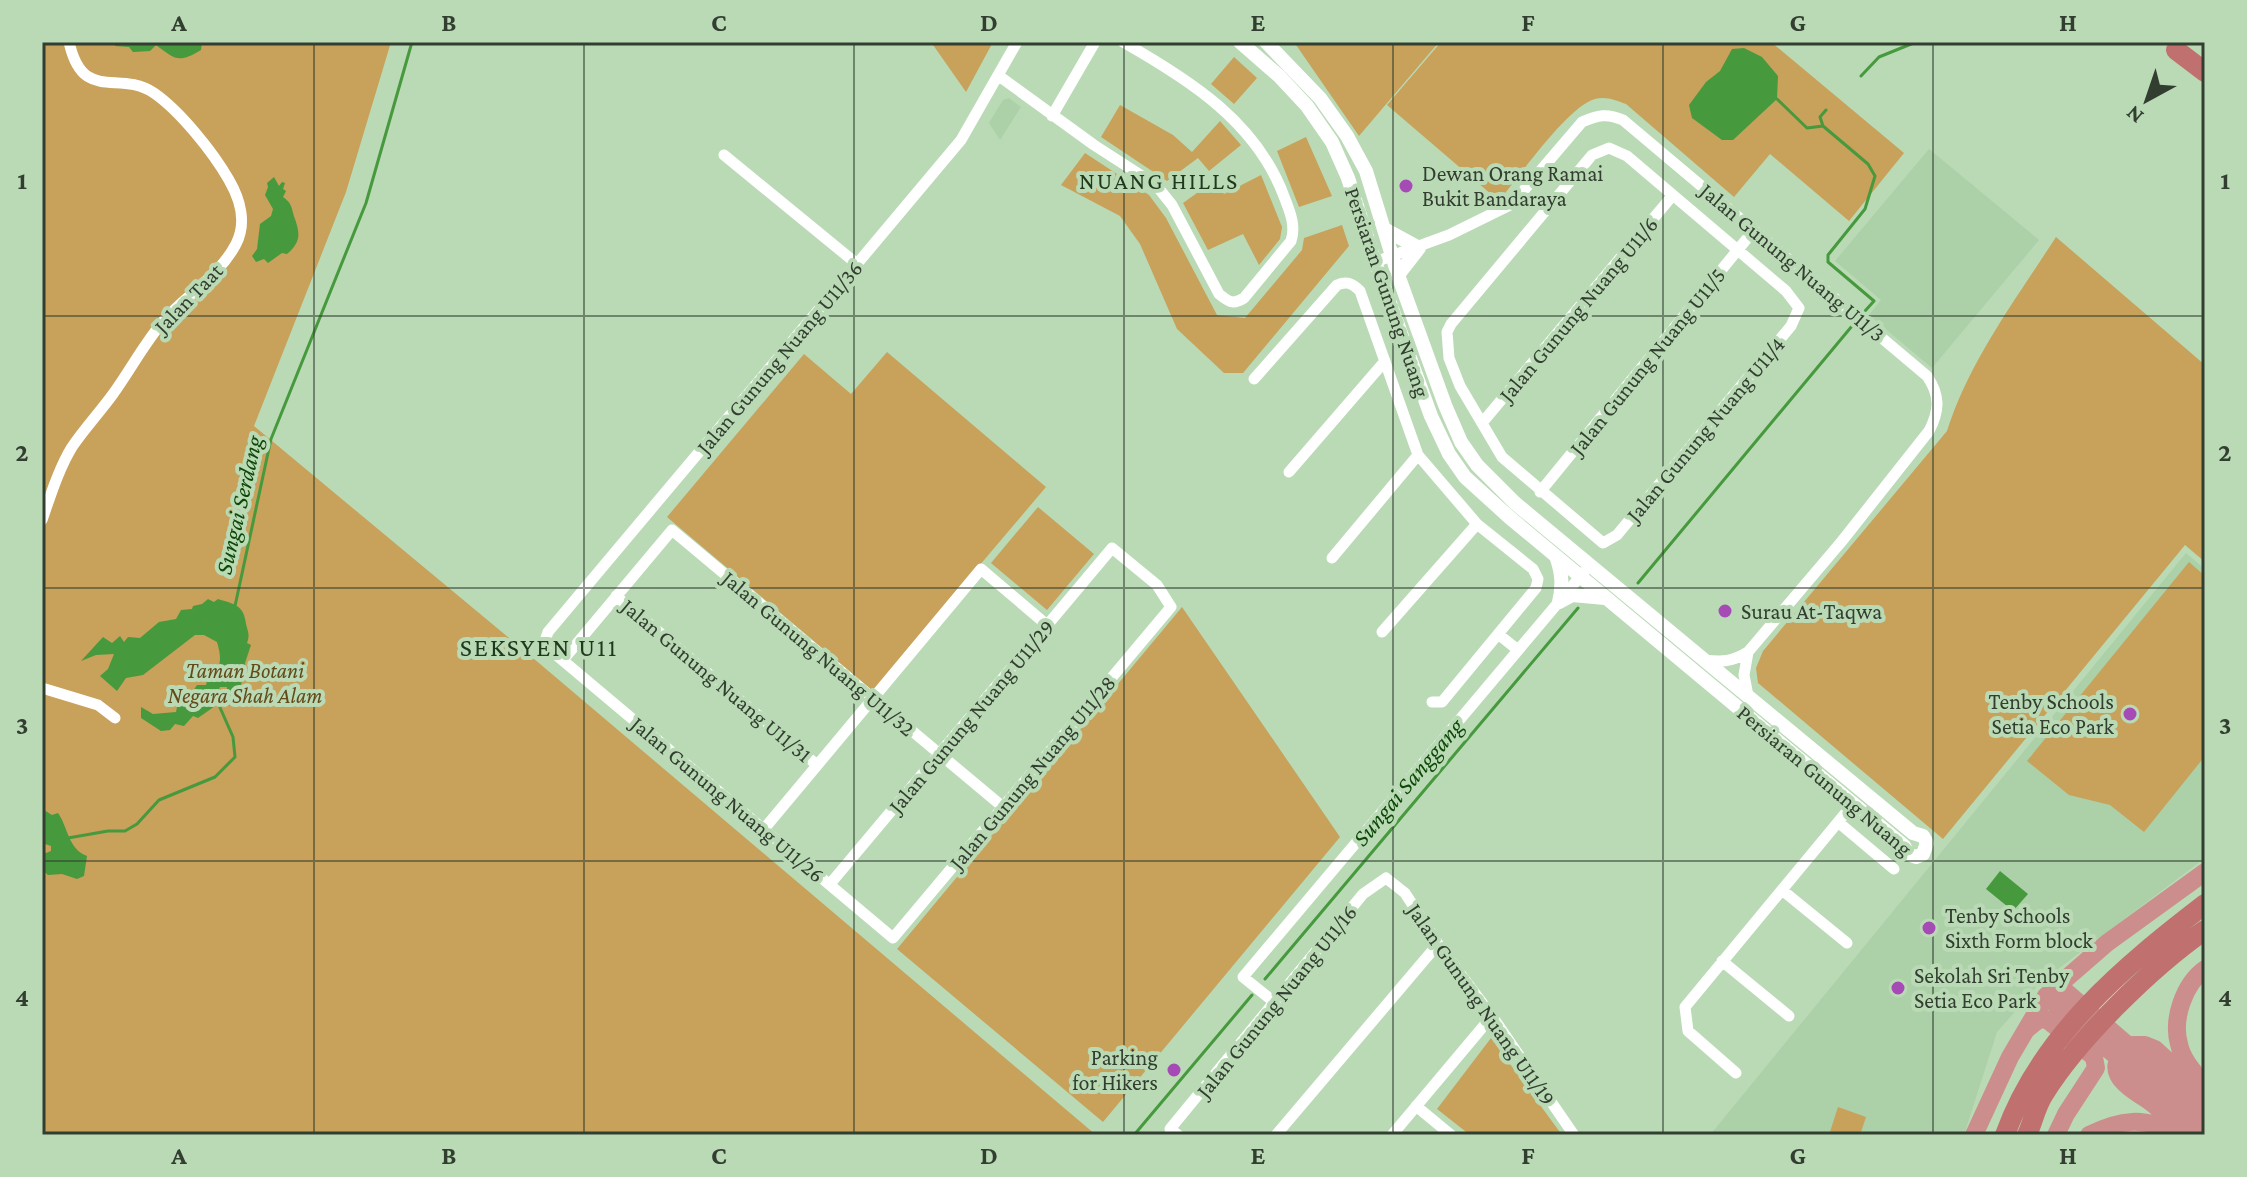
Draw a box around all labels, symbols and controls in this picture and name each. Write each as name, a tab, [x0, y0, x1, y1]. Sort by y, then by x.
text: A	[170, 8, 187, 37]
text: B	[441, 8, 457, 37]
text: C	[711, 8, 727, 37]
text: D	[980, 8, 998, 37]
text: E	[1251, 8, 1266, 37]
text: F	[1521, 8, 1535, 37]
text: G	[1790, 8, 1806, 37]
text: H	[2059, 8, 2077, 37]
north arrow	[2107, 60, 2187, 140]
text: N	[2121, 101, 2148, 129]
place label: Dewan Orang Ramai Bukit Bandaraya	[1422, 161, 1603, 211]
text: 1	[17, 166, 27, 195]
text: 1	[2220, 166, 2230, 195]
district label: NUANG HILLS	[1079, 167, 1239, 194]
marker: Dewan Orang Ramai Bukit Bandaraya	[1397, 177, 1415, 195]
street label: Jalan Gunung Nuang U11/3	[1694, 177, 1890, 347]
street label: Persiaran Gunung Nuang	[1340, 184, 1435, 401]
street label: Jalan Gunung Nuang U11/6	[1493, 212, 1663, 408]
street label: Jalan Gunung Nuang U11/36	[690, 256, 867, 460]
street label: Jalan Taat	[148, 258, 228, 340]
street label: Jalan Gunung Nuang U11/5	[1563, 263, 1730, 461]
street label: Jalan Gunung Nuang U11/4	[1620, 332, 1790, 528]
water label: Sungai Serdang	[209, 432, 268, 577]
text: 2	[15, 438, 29, 467]
text: 2	[2218, 438, 2232, 467]
street label: Jalan Gunung Nuang U11/32	[716, 564, 920, 741]
street label: Jalan Gunung Nuang U11/31	[615, 592, 817, 767]
place label: Surau At-Taqwa	[1741, 599, 1882, 624]
marker: Surau At-Taqwa	[1716, 602, 1734, 620]
street label: Jalan Gunung Nuang U11/29	[882, 615, 1060, 820]
district label: SEKSYEN U11	[460, 633, 618, 662]
park label: Taman Botani Negara Shah Alam	[168, 658, 322, 708]
street label: Jalan Gunung Nuang U11/28	[943, 670, 1121, 876]
place label: Tenby Schools Setia Eco Park	[1989, 689, 2114, 739]
street label: Persiaran Gunung Nuang	[1732, 700, 1917, 861]
marker: Tenby Schools Setia Eco Park	[2121, 705, 2139, 723]
street label: Jalan Gunung Nuang U11/26	[624, 710, 829, 888]
text: 3	[16, 711, 28, 740]
water label: Sungai Sanggang	[1346, 711, 1470, 851]
text: 3	[2219, 711, 2231, 740]
street label: Jalan Gunung Nuang U11/19	[1401, 897, 1561, 1110]
street label: Jalan Gunung Nuang U11/16	[1190, 900, 1362, 1104]
place label: Tenby Schools Sixth Form block	[1945, 903, 2093, 953]
marker: Tenby Schools Sixth Form block	[1920, 919, 1938, 937]
place label: Sekolah Sri Tenby Setia Eco Park	[1914, 963, 2070, 1013]
marker: Sekolah Sri Tenby Setia Eco Park	[1889, 979, 1907, 997]
text: 4	[15, 983, 29, 1012]
text: 4	[2218, 983, 2232, 1012]
place label: Parking for Hikers	[1072, 1045, 1158, 1095]
marker: Parking for Hikers	[1165, 1061, 1183, 1079]
text: A	[170, 1141, 187, 1170]
text: B	[441, 1141, 457, 1170]
text: C	[711, 1141, 727, 1170]
text: D	[980, 1141, 998, 1170]
text: E	[1251, 1141, 1266, 1170]
text: F	[1521, 1141, 1535, 1170]
text: G	[1790, 1141, 1806, 1170]
text: H	[2059, 1141, 2077, 1170]

